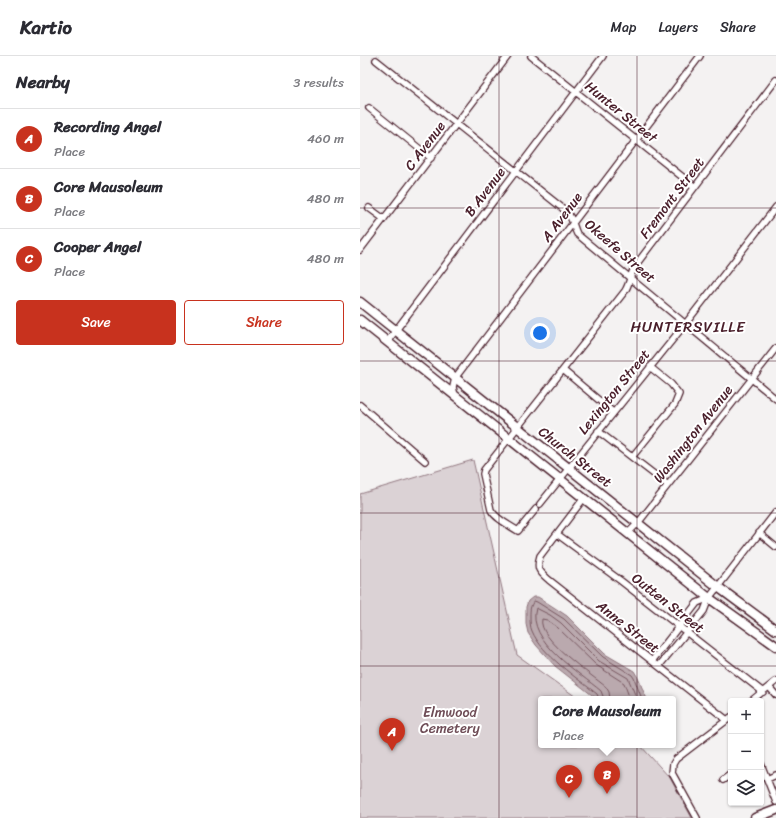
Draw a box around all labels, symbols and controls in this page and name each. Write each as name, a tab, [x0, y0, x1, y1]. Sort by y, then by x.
text: Kartio	[20, 11, 72, 44]
text: Map	[611, 15, 636, 40]
text: Layers	[658, 15, 698, 40]
text: Share	[720, 15, 756, 40]
text: Nearby	[16, 67, 70, 97]
text: 3 results	[293, 71, 344, 94]
street label: Hunter Street	[579, 75, 664, 150]
text: Recording Angel	[54, 114, 161, 140]
street label: C Avenue	[398, 115, 452, 176]
text: A	[25, 127, 33, 150]
text: 460 m	[307, 127, 344, 150]
text: Place	[54, 140, 85, 163]
street label: Fremont Street	[633, 152, 711, 244]
street label: B Avenue	[458, 161, 512, 222]
text: Core Mausoleum	[54, 174, 163, 200]
street label: A Avenue	[534, 186, 589, 248]
text: B	[25, 187, 33, 210]
text: 480 m	[306, 187, 344, 210]
text: Place	[54, 200, 85, 223]
street label: Okeefe Street	[579, 213, 661, 289]
text: Cooper Angel	[54, 234, 141, 260]
text: C	[25, 247, 33, 270]
text: 480 m	[306, 247, 344, 270]
text: Place	[54, 260, 85, 283]
button: Save	[16, 300, 176, 345]
button: Share	[184, 300, 344, 345]
district label: HUNTERSVILLE	[630, 314, 746, 340]
your location	[530, 323, 550, 343]
street label: Lexington Street	[571, 344, 657, 440]
street label: Washington Avenue	[646, 379, 740, 489]
street label: Church Street	[532, 420, 618, 494]
street label: Outten Street	[626, 566, 710, 640]
street label: Anne Street	[590, 593, 665, 660]
popup	[538, 696, 676, 748]
text: Core Mausoleum	[553, 698, 661, 724]
map controls	[728, 698, 764, 806]
button: +	[728, 698, 764, 734]
park label: Elmwood Cemetery	[420, 700, 481, 741]
pin: A	[379, 718, 405, 751]
text: Place	[553, 724, 584, 747]
button: −	[728, 734, 764, 770]
pin: B	[594, 761, 620, 794]
pin: C	[556, 765, 582, 798]
button: layers	[728, 770, 764, 806]

